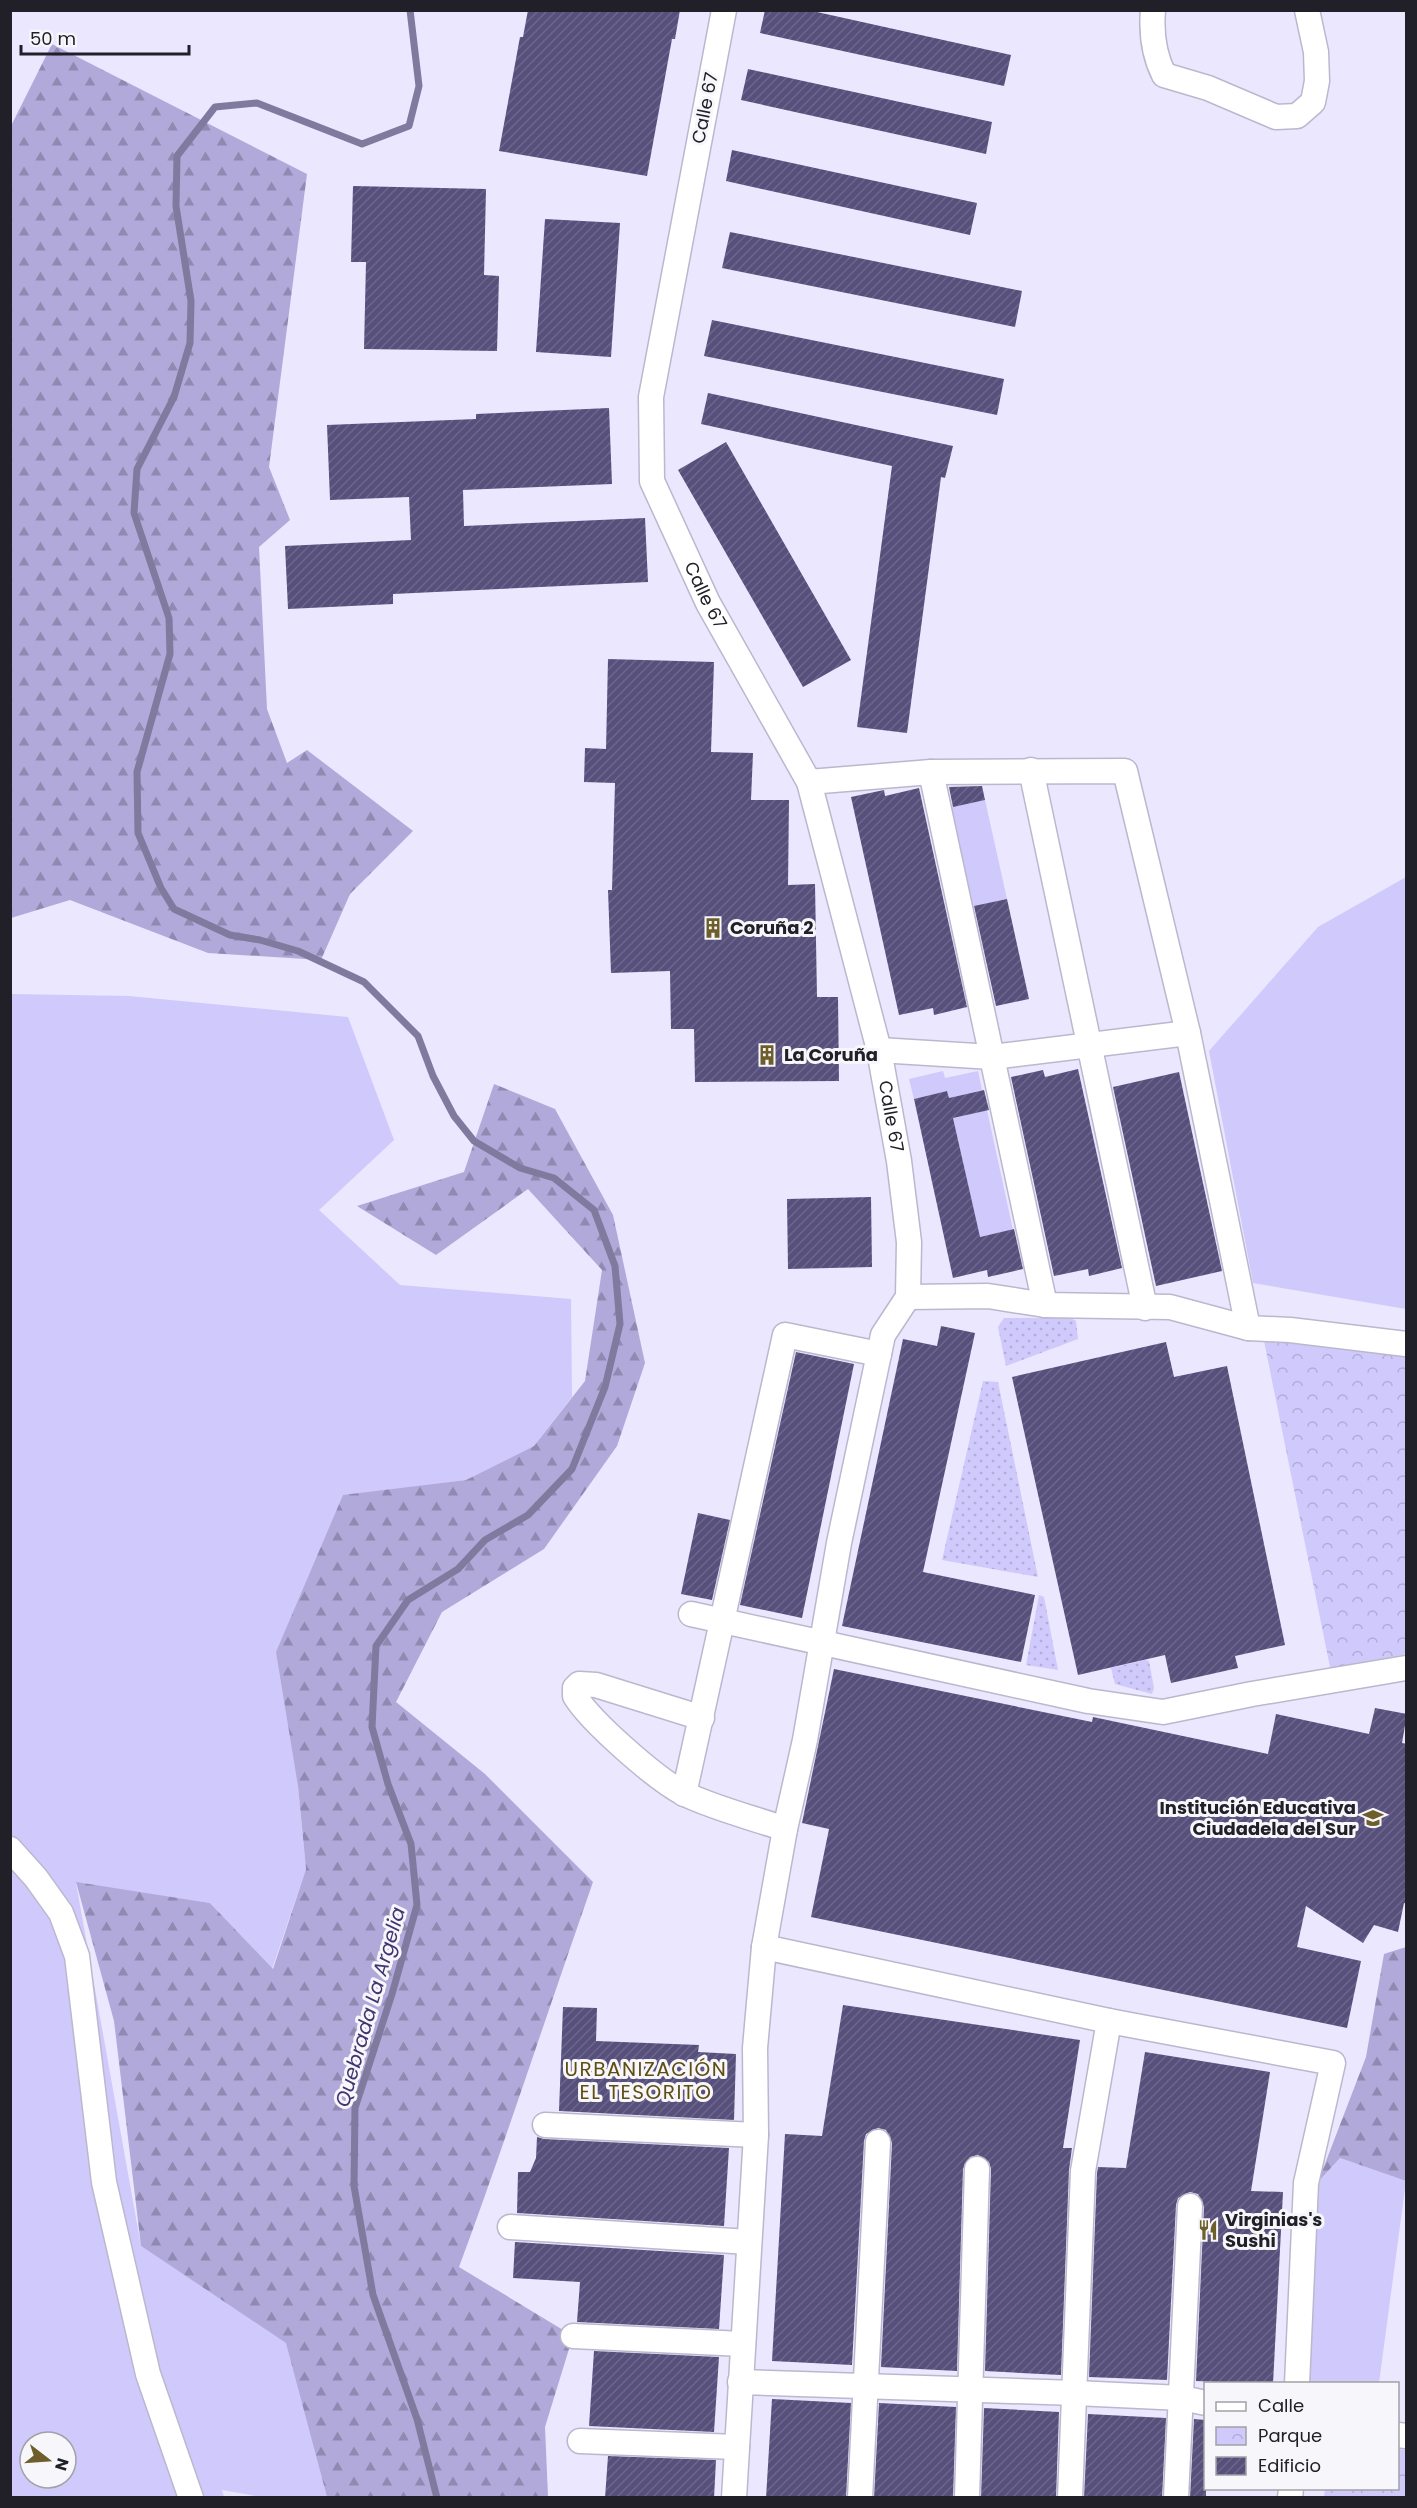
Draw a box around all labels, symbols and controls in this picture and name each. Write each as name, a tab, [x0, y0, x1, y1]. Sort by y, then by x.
scale bar	[21, 18, 189, 56]
text: 50 m	[30, 26, 76, 51]
street label: Calle 67	[685, 70, 724, 146]
street label: Calle 67	[679, 557, 733, 633]
place label: Coruña 2	[730, 915, 813, 940]
building icon: Coruña 2	[701, 916, 725, 940]
place label: La Coruña	[784, 1042, 878, 1067]
building icon: La Coruña	[755, 1043, 779, 1067]
street label: Calle 67	[873, 1079, 910, 1154]
place label: Institución Educativa Ciudadela del Sur	[1160, 1795, 1356, 1841]
school or university icon: Institución Educativa Ciudadela del Sur	[1361, 1806, 1385, 1830]
water label: Quebrada La Argelia	[328, 1904, 412, 2110]
district label: URBANIZACIÓN EL TESORITO	[565, 2055, 727, 2106]
place label: Virginias's Sushi	[1225, 2207, 1322, 2253]
restaurant icon: Virginias's Sushi	[1196, 2218, 1220, 2242]
legend	[1204, 2382, 1399, 2490]
text: Calle	[1258, 2393, 1304, 2418]
text: Parque	[1258, 2423, 1322, 2448]
north arrow	[18, 2430, 78, 2490]
text: Edificio	[1258, 2453, 1321, 2478]
text: N	[49, 2455, 75, 2473]

